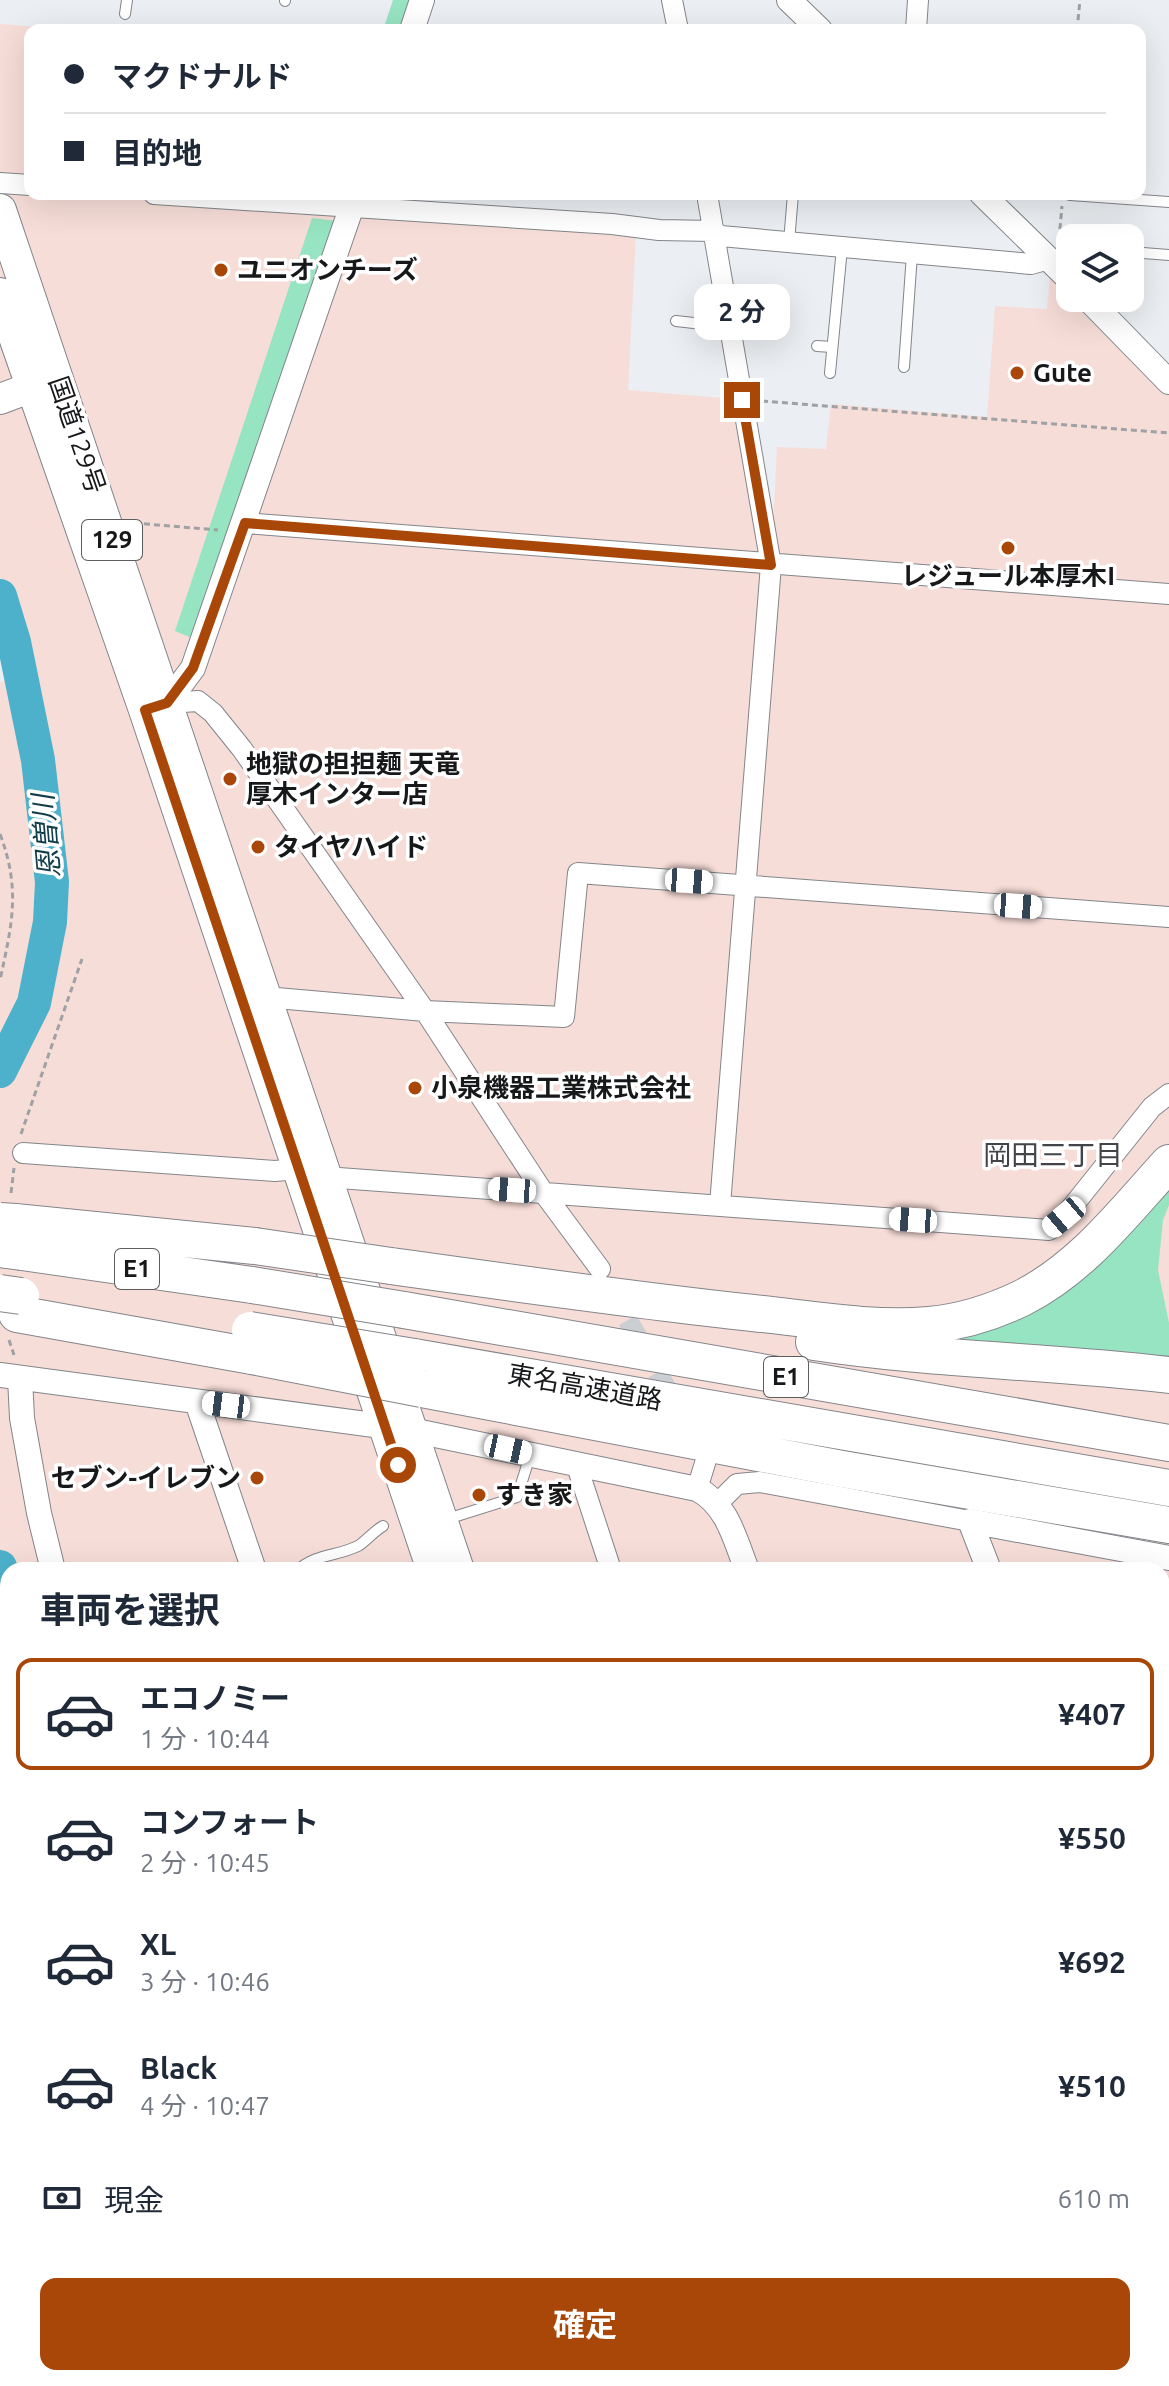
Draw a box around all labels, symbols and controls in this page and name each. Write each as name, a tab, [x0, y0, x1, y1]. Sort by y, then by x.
text: マクドナルド	[112, 59, 292, 93]
text: 目的地	[112, 136, 202, 170]
map controls	[1056, 224, 1144, 312]
button: layers	[1056, 224, 1144, 312]
place label: ユニオンチーズ	[237, 255, 418, 284]
marker: ユニオンチーズ	[212, 261, 230, 279]
callout: 2 分	[694, 284, 790, 340]
text: 2 分	[719, 297, 765, 326]
place label: Gute	[1033, 358, 1092, 387]
marker: Gute	[1008, 364, 1026, 382]
street label: 国道129号	[44, 372, 111, 497]
route end	[724, 382, 760, 418]
road number: 129	[82, 520, 142, 560]
marker: レジュール本厚木I	[999, 539, 1017, 557]
place label: レジュール本厚木I	[901, 561, 1115, 590]
place label: 地獄の担担麺 天竜 厚木インター店	[246, 749, 460, 808]
marker: 地獄の担担麺 天竜 厚木インター店	[221, 770, 239, 788]
water label: 恩曽川	[26, 790, 65, 879]
place label: タイヤハイド	[274, 832, 428, 861]
marker: タイヤハイド	[249, 838, 267, 856]
car	[664, 867, 714, 895]
car	[993, 892, 1043, 920]
place label: 小泉機器工業株式会社	[431, 1073, 691, 1102]
marker: 小泉機器工業株式会社	[406, 1079, 424, 1097]
district label: 岡田三丁目	[983, 1139, 1123, 1170]
car	[487, 1176, 537, 1204]
car	[1038, 1192, 1090, 1242]
car	[888, 1206, 938, 1234]
road number: E1	[115, 1249, 159, 1289]
road number: E1	[764, 1357, 808, 1397]
street label: 東名高速道路	[506, 1359, 664, 1414]
car	[201, 1390, 251, 1420]
car	[482, 1432, 534, 1466]
route start	[380, 1447, 416, 1483]
place label: セブン-イレブン	[50, 1463, 241, 1492]
marker: セブン-イレブン	[248, 1469, 266, 1487]
place label: すき家	[495, 1480, 573, 1509]
marker: すき家	[470, 1486, 488, 1504]
text: 車両を選択	[40, 1589, 220, 1630]
icon: car	[44, 1678, 116, 1750]
text: エコノミー	[140, 1681, 290, 1715]
text: ¥407	[1058, 1697, 1126, 1731]
text: 1 分 · 10:44	[140, 1724, 270, 1753]
icon: car	[44, 1802, 116, 1874]
text: コンフォート	[140, 1805, 319, 1839]
text: ¥550	[1058, 1821, 1126, 1855]
text: 2 分 · 10:45	[140, 1848, 270, 1877]
icon: car	[44, 1926, 116, 1998]
text: XL	[140, 1927, 176, 1961]
text: ¥692	[1058, 1945, 1126, 1979]
text: 3 分 · 10:46	[140, 1967, 270, 1996]
icon: car	[44, 2050, 116, 2122]
text: Black	[140, 2051, 217, 2085]
text: ¥510	[1058, 2069, 1126, 2103]
text: 4 分 · 10:47	[140, 2091, 270, 2120]
icon: cash	[40, 2176, 84, 2220]
text: 現金	[104, 2183, 164, 2217]
text: 610 m	[1058, 2184, 1130, 2213]
button: 確定	[40, 2278, 1130, 2370]

